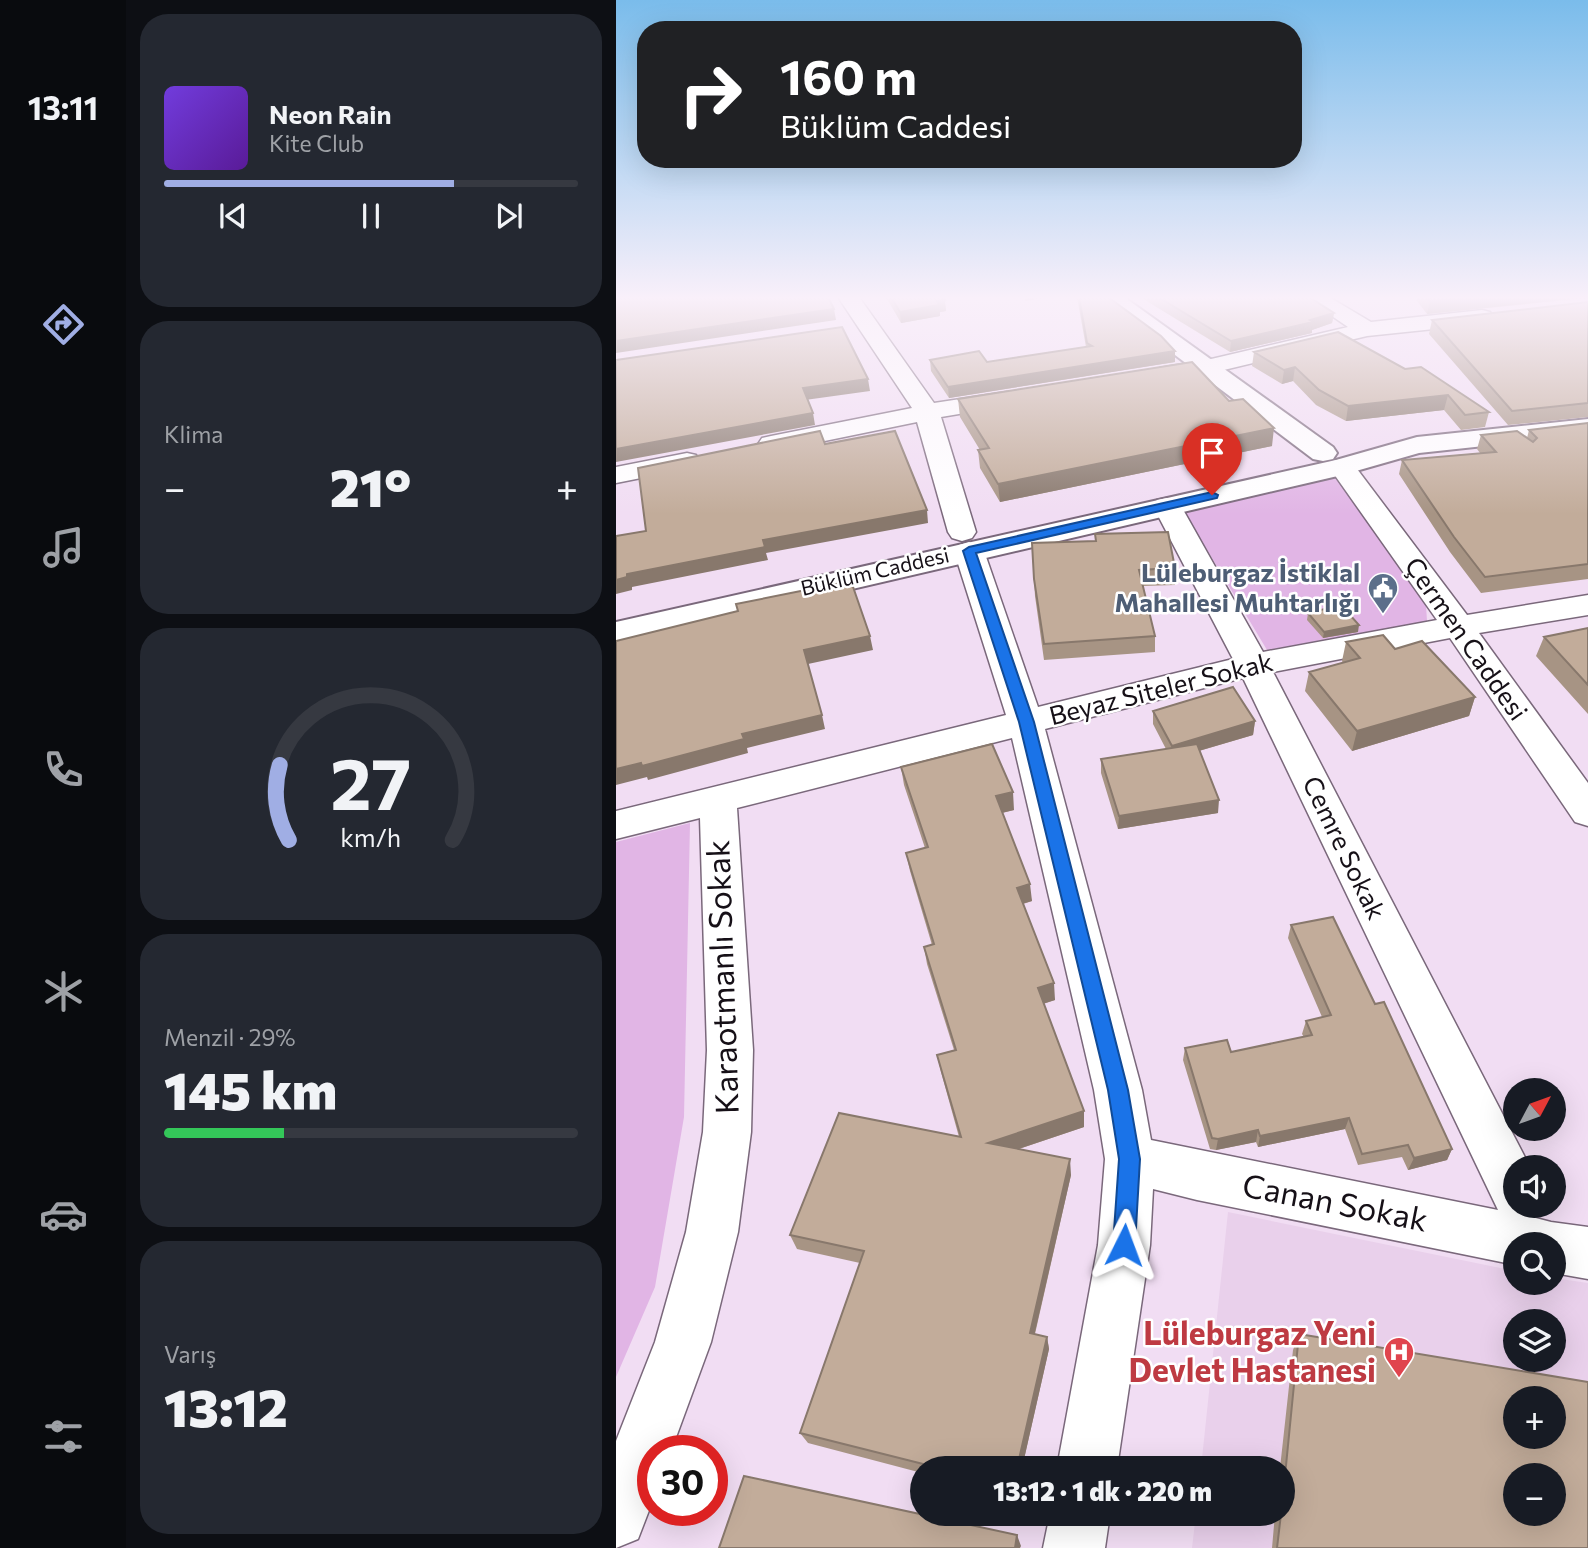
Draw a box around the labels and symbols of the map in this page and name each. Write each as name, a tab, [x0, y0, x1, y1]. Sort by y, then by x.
pin	[1182, 423, 1242, 495]
street label: Büklüm Caddesi	[798, 541, 951, 600]
street label: Çermen Caddesi	[1400, 551, 1535, 726]
place label: Lüleburgaz İstiklal Mahallesi Muhtarlığı	[1115, 556, 1360, 617]
public building icon: Lüleburgaz İstiklal Mahallesi Muhtarlığı	[1366, 571, 1400, 615]
street label: Beyaz Siteler Sokak	[1046, 645, 1276, 730]
street label: Cemre Sokak	[1297, 771, 1393, 924]
street label: Karaotmanlı Sokak	[696, 839, 746, 1115]
north arrow	[1503, 1078, 1566, 1141]
street label: Canan Sokak	[1240, 1164, 1431, 1239]
position arrow	[1087, 1208, 1161, 1282]
place label: Lüleburgaz Yeni Devlet Hastanesi	[1129, 1312, 1376, 1389]
hospital icon: Lüleburgaz Yeni Devlet Hastanesi	[1382, 1335, 1416, 1379]
speed limit sign: 30	[637, 1435, 728, 1526]

